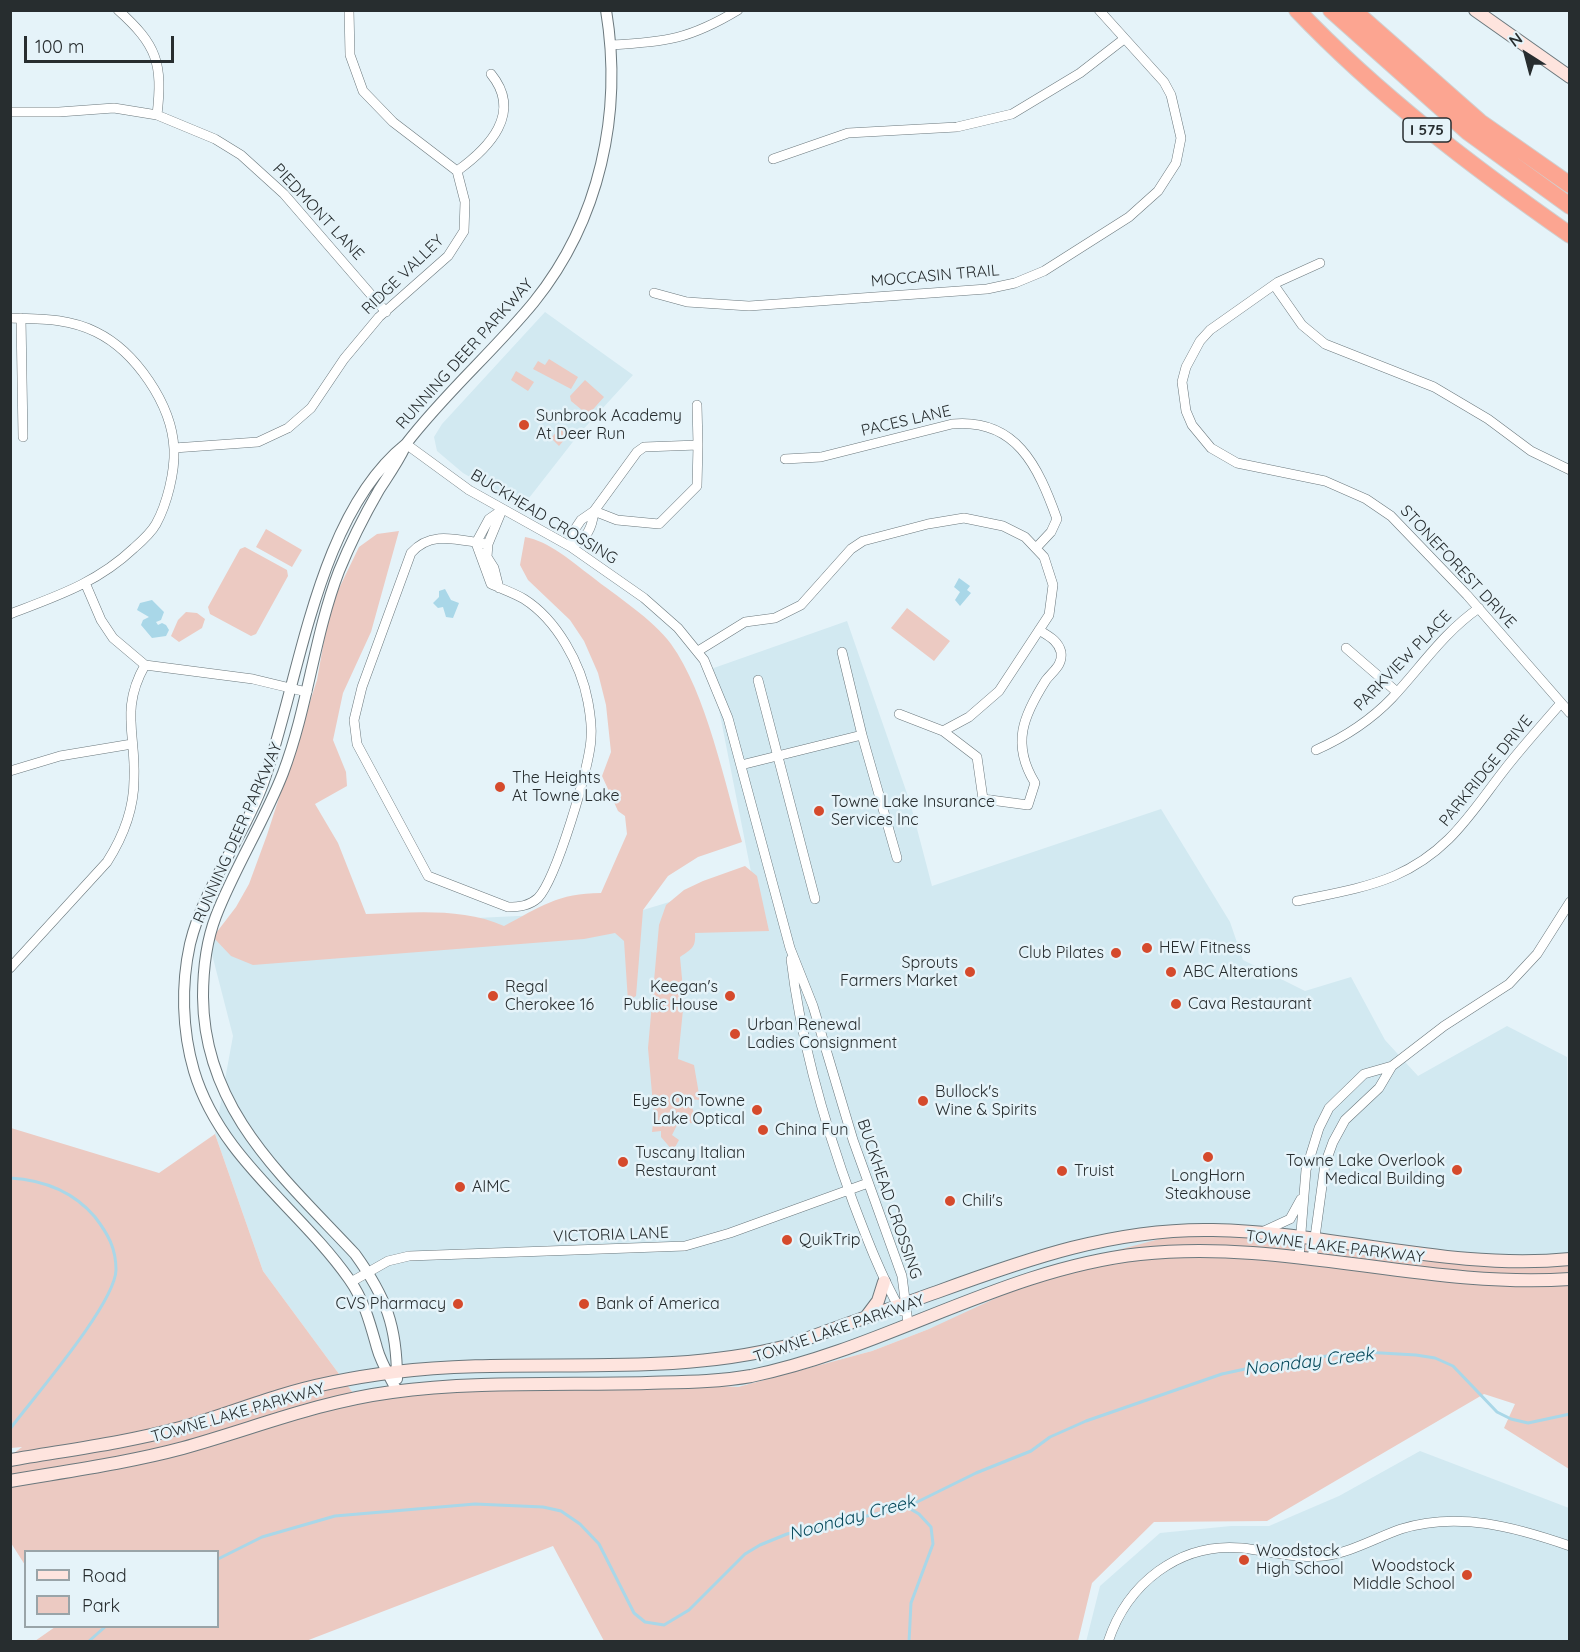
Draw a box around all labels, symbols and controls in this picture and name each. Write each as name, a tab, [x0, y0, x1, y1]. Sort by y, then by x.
scale bar	[27, 24, 177, 62]
north arrow	[1496, 24, 1556, 84]
text: N	[1505, 28, 1526, 51]
text: 100 m	[35, 35, 84, 58]
road number: I 575	[1403, 118, 1451, 142]
street label: PIEDMONT LANE	[268, 160, 368, 264]
street label: RIDGE VALLEY	[358, 231, 448, 319]
street label: MOCCASIN TRAIL	[870, 261, 1000, 291]
street label: RUNNING DEER PARKWAY	[392, 275, 538, 433]
street label: PACES LANE	[859, 401, 953, 441]
place label: Sunbrook Academy At Deer Run	[536, 406, 682, 444]
marker: Sunbrook Academy At Deer Run	[517, 418, 531, 432]
street label: BUCKHEAD CROSSING	[467, 466, 621, 568]
street label: STONEFOREST DRIVE	[1396, 501, 1520, 633]
street label: PARKVIEW PLACE	[1350, 607, 1456, 715]
street label: PARKRIDGE DRIVE	[1435, 712, 1537, 830]
street label: RUNNING DEER PARKWAY	[189, 740, 287, 926]
place label: The Heights At Towne Lake	[512, 768, 620, 806]
marker: The Heights At Towne Lake	[493, 780, 507, 794]
place label: Towne Lake Insurance Services Inc	[831, 792, 995, 830]
marker: Towne Lake Insurance Services Inc	[812, 804, 826, 818]
place label: HEW Fitness	[1159, 938, 1251, 958]
marker: HEW Fitness	[1140, 941, 1154, 955]
place label: Club Pilates	[1019, 943, 1104, 963]
marker: Club Pilates	[1109, 946, 1123, 960]
place label: Sprouts Farmers Market	[840, 953, 958, 991]
place label: ABC Alterations	[1183, 962, 1298, 982]
marker: Sprouts Farmers Market	[963, 965, 977, 979]
marker: ABC Alterations	[1164, 965, 1178, 979]
place label: Regal Cherokee 16	[505, 977, 594, 1015]
place label: Keegan's Public House	[623, 977, 718, 1015]
marker: Regal Cherokee 16	[486, 989, 500, 1003]
marker: Keegan's Public House	[723, 989, 737, 1003]
place label: Cava Restaurant	[1188, 994, 1312, 1014]
marker: Cava Restaurant	[1169, 997, 1183, 1011]
place label: Urban Renewal Ladies Consignment	[747, 1015, 897, 1053]
marker: Urban Renewal Ladies Consignment	[728, 1027, 742, 1041]
place label: Bullock's Wine & Spirits	[935, 1082, 1037, 1120]
place label: Eyes On Towne Lake Optical	[633, 1091, 745, 1129]
marker: Bullock's Wine & Spirits	[916, 1094, 930, 1108]
marker: Eyes On Towne Lake Optical	[750, 1103, 764, 1117]
street label: BUCKHEAD CROSSING	[853, 1116, 925, 1282]
place label: China Fun	[775, 1120, 848, 1140]
marker: China Fun	[756, 1123, 770, 1137]
place label: Tuscany Italian Restaurant	[635, 1143, 745, 1181]
marker: LongHorn Steakhouse	[1201, 1150, 1215, 1164]
place label: Towne Lake Overlook Medical Building	[1286, 1151, 1445, 1189]
marker: Tuscany Italian Restaurant	[616, 1155, 630, 1169]
place label: Truist	[1074, 1161, 1114, 1181]
marker: Towne Lake Overlook Medical Building	[1450, 1163, 1464, 1177]
marker: Truist	[1055, 1164, 1069, 1178]
place label: LongHorn Steakhouse	[1165, 1166, 1251, 1204]
place label: AIMC	[472, 1177, 510, 1197]
marker: AIMC	[453, 1180, 467, 1194]
place label: Chili's	[962, 1191, 1003, 1211]
marker: Chili's	[943, 1194, 957, 1208]
street label: VICTORIA LANE	[553, 1223, 669, 1247]
street label: TOWNE LAKE PARKWAY	[1245, 1227, 1425, 1267]
place label: QuikTrip	[799, 1230, 860, 1250]
marker: QuikTrip	[780, 1233, 794, 1247]
street label: TOWNE LAKE PARKWAY	[751, 1291, 927, 1367]
place label: CVS Pharmacy	[336, 1294, 446, 1314]
place label: Bank of America	[596, 1294, 720, 1314]
marker: CVS Pharmacy	[451, 1297, 465, 1311]
marker: Bank of America	[577, 1297, 591, 1311]
water label: Noonday Creek	[1243, 1343, 1375, 1381]
street label: TOWNE LAKE PARKWAY	[149, 1379, 327, 1447]
water label: Noonday Creek	[786, 1491, 918, 1545]
place label: Woodstock High School	[1256, 1541, 1344, 1579]
legend	[24, 1550, 219, 1628]
marker: Woodstock High School	[1237, 1553, 1251, 1567]
place label: Woodstock Middle School	[1353, 1556, 1455, 1594]
text: Road	[82, 1564, 127, 1587]
marker: Woodstock Middle School	[1460, 1568, 1474, 1582]
text: Park	[82, 1594, 120, 1617]

